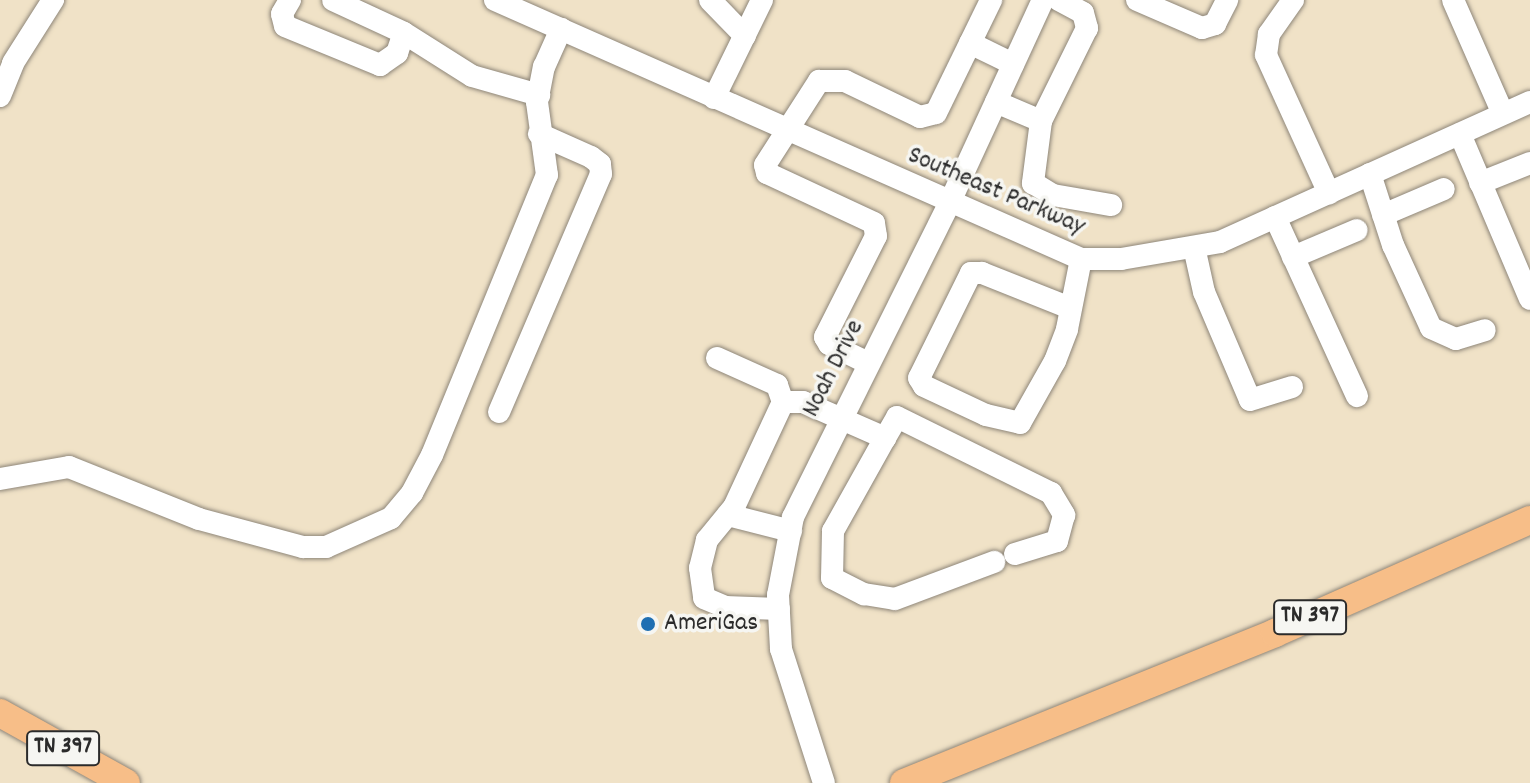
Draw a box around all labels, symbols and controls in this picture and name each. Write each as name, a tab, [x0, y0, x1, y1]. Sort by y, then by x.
street label: Southeast Parkway	[903, 141, 1089, 243]
street label: Noah Drive	[796, 315, 872, 423]
road number: TN 397	[1272, 597, 1348, 637]
place label: AmeriGas	[664, 608, 758, 640]
marker: AmeriGas	[639, 615, 657, 633]
road number: TN 397	[25, 728, 101, 768]

